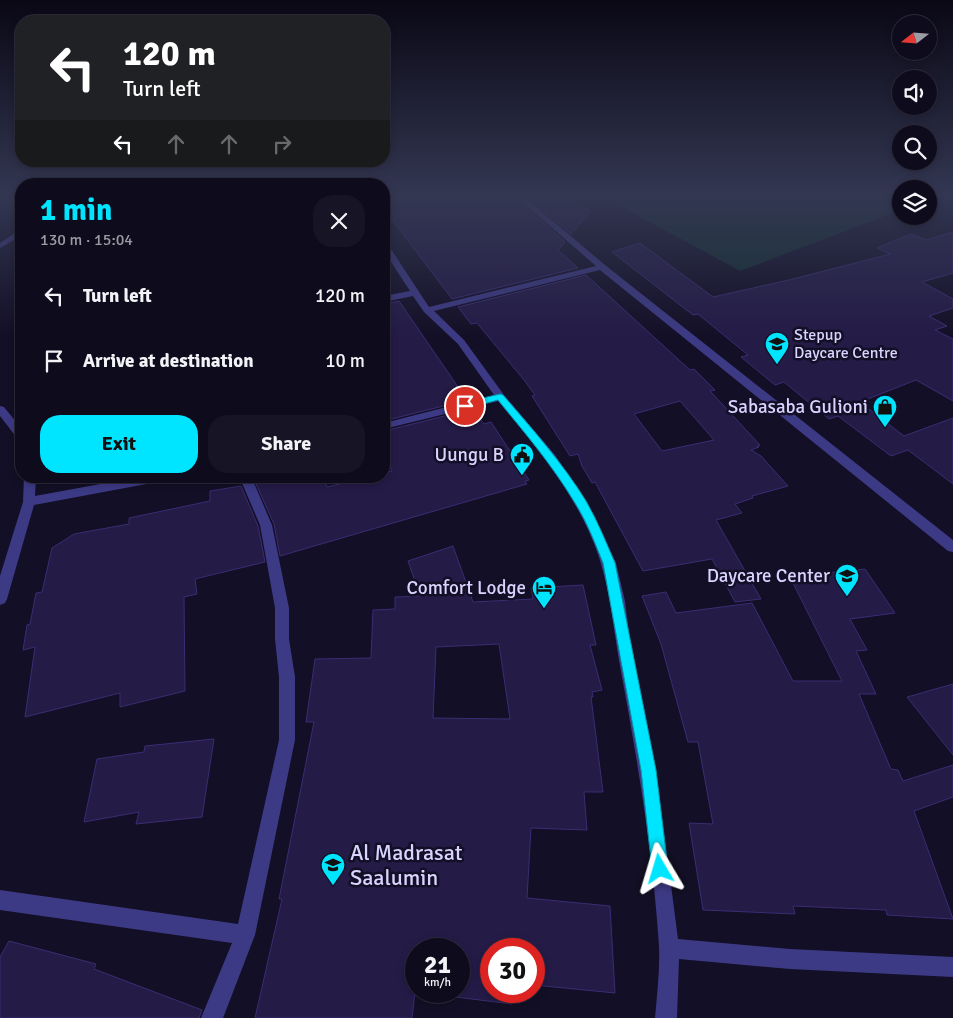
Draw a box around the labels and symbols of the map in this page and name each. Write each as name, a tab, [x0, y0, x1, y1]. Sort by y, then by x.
north arrow	[892, 15, 938, 60]
place label: Stepup Daycare Centre	[794, 325, 898, 363]
school or university icon: Stepup Daycare Centre	[764, 331, 790, 365]
pin	[444, 385, 486, 427]
shop icon: Sabasaba Gulioni	[872, 394, 898, 428]
place label: Sabasaba Gulioni	[728, 395, 868, 419]
public building icon: Uungu B	[509, 442, 535, 476]
place label: Uungu B	[434, 443, 504, 467]
school or university icon: Daycare Center	[834, 563, 860, 597]
place label: Daycare Center	[707, 564, 830, 588]
hotel icon: Comfort Lodge	[531, 575, 557, 609]
place label: Comfort Lodge	[406, 576, 526, 600]
place label: Al Madrasat Saalumin	[350, 839, 463, 891]
position arrow	[633, 842, 685, 894]
school or university icon: Al Madrasat Saalumin	[320, 852, 346, 886]
speed limit sign: 30	[480, 938, 545, 1003]

